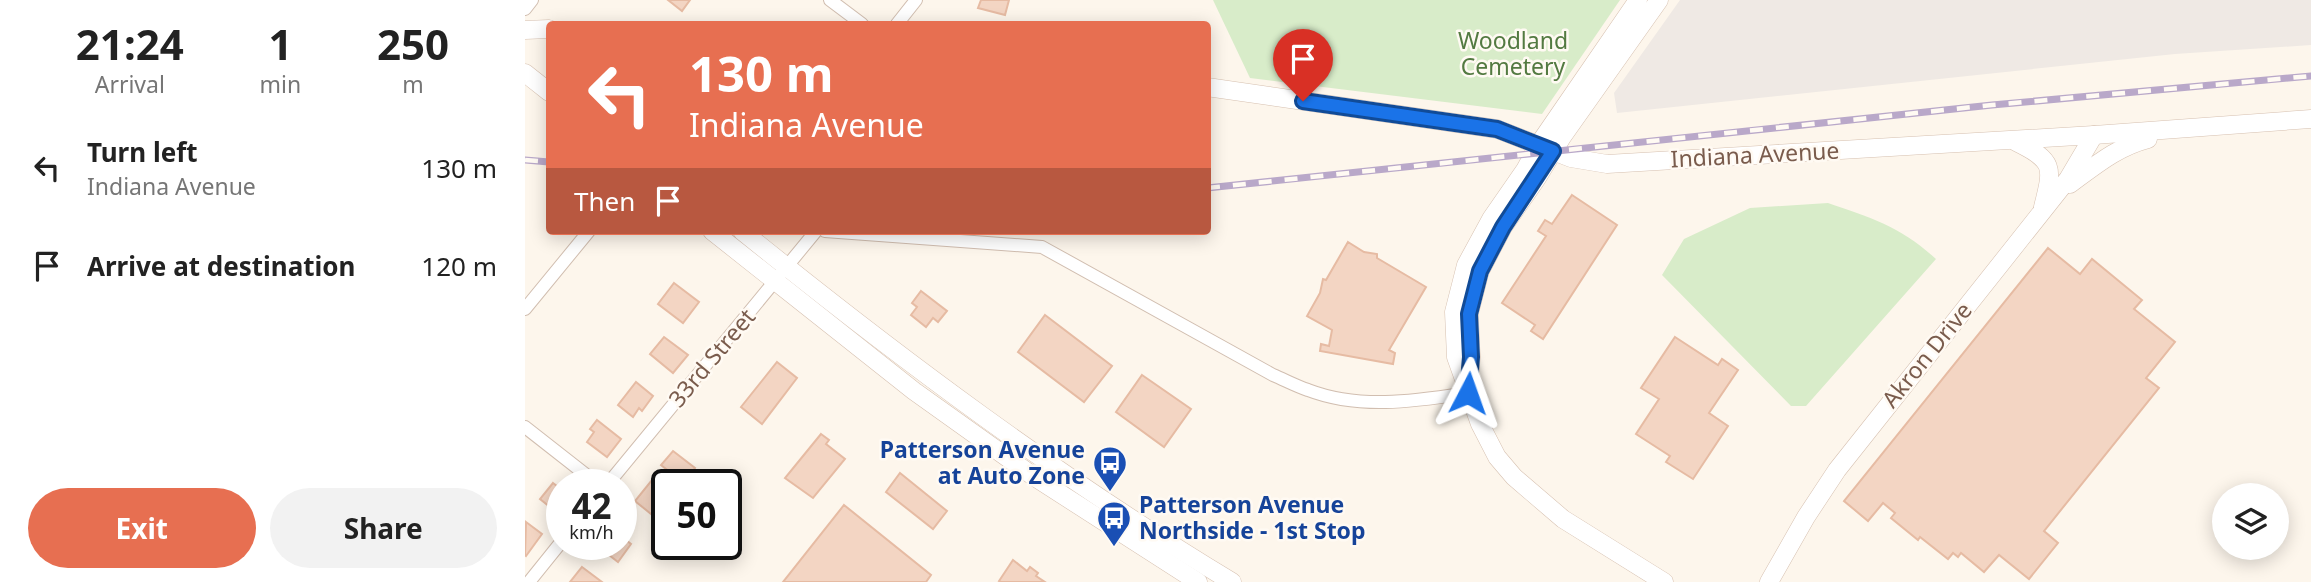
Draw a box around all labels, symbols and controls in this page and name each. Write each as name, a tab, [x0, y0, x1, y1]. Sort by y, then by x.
text: 21:24	[76, 15, 184, 72]
text: 1	[268, 15, 292, 72]
text: 250	[377, 15, 449, 72]
park label: Woodland Cemetery	[1458, 24, 1568, 82]
pin	[1273, 29, 1333, 101]
text: 130 m	[689, 40, 834, 106]
icon: arrive	[1284, 40, 1322, 78]
icon: left	[574, 49, 665, 140]
text: Arrival	[95, 68, 165, 100]
text: min	[260, 68, 301, 100]
text: m	[402, 68, 424, 100]
text: Indiana Avenue	[689, 103, 924, 146]
text: Turn left	[87, 134, 198, 170]
street label: Indiana Avenue	[1670, 134, 1840, 174]
icon: left	[28, 149, 66, 187]
text: 130 m	[421, 150, 497, 186]
text: Indiana Avenue	[87, 170, 256, 202]
icon: arrive	[649, 182, 687, 220]
text: Then	[574, 183, 635, 219]
icon: arrive	[28, 247, 66, 285]
text: Arrive at destination	[87, 248, 356, 284]
text: 120 m	[421, 248, 497, 284]
street label: Akron Drive	[1874, 295, 1979, 414]
street label: 33rd Street	[661, 301, 762, 413]
position arrow	[1431, 356, 1505, 430]
place label: Patterson Avenue at Auto Zone	[880, 433, 1085, 491]
bus stop icon: Patterson Avenue at Auto Zone	[1091, 444, 1129, 493]
speed limit sign: 50	[651, 469, 742, 560]
text: 42	[571, 482, 612, 529]
map controls	[2212, 483, 2289, 560]
button: layers	[2212, 483, 2289, 560]
button: Exit	[28, 488, 256, 568]
button: Share	[270, 488, 497, 568]
place label: Patterson Avenue Northside - 1st Stop	[1139, 488, 1366, 546]
bus stop icon: Patterson Avenue Northside - 1st Stop	[1095, 499, 1133, 548]
text: km/h	[569, 520, 614, 544]

